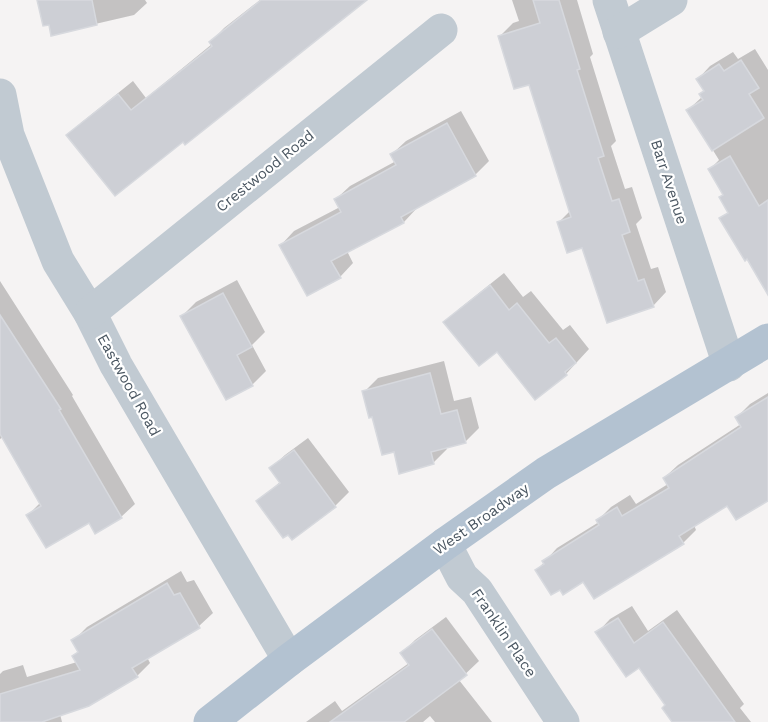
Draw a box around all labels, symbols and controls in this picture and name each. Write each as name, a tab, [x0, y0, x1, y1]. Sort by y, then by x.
street label: Crestwood Road	[213, 126, 317, 216]
street label: Barr Avenue	[647, 137, 691, 227]
street label: Eastwood Road	[94, 331, 164, 439]
street label: West Broadway	[430, 479, 532, 559]
street label: Franklin Place	[468, 585, 540, 681]

